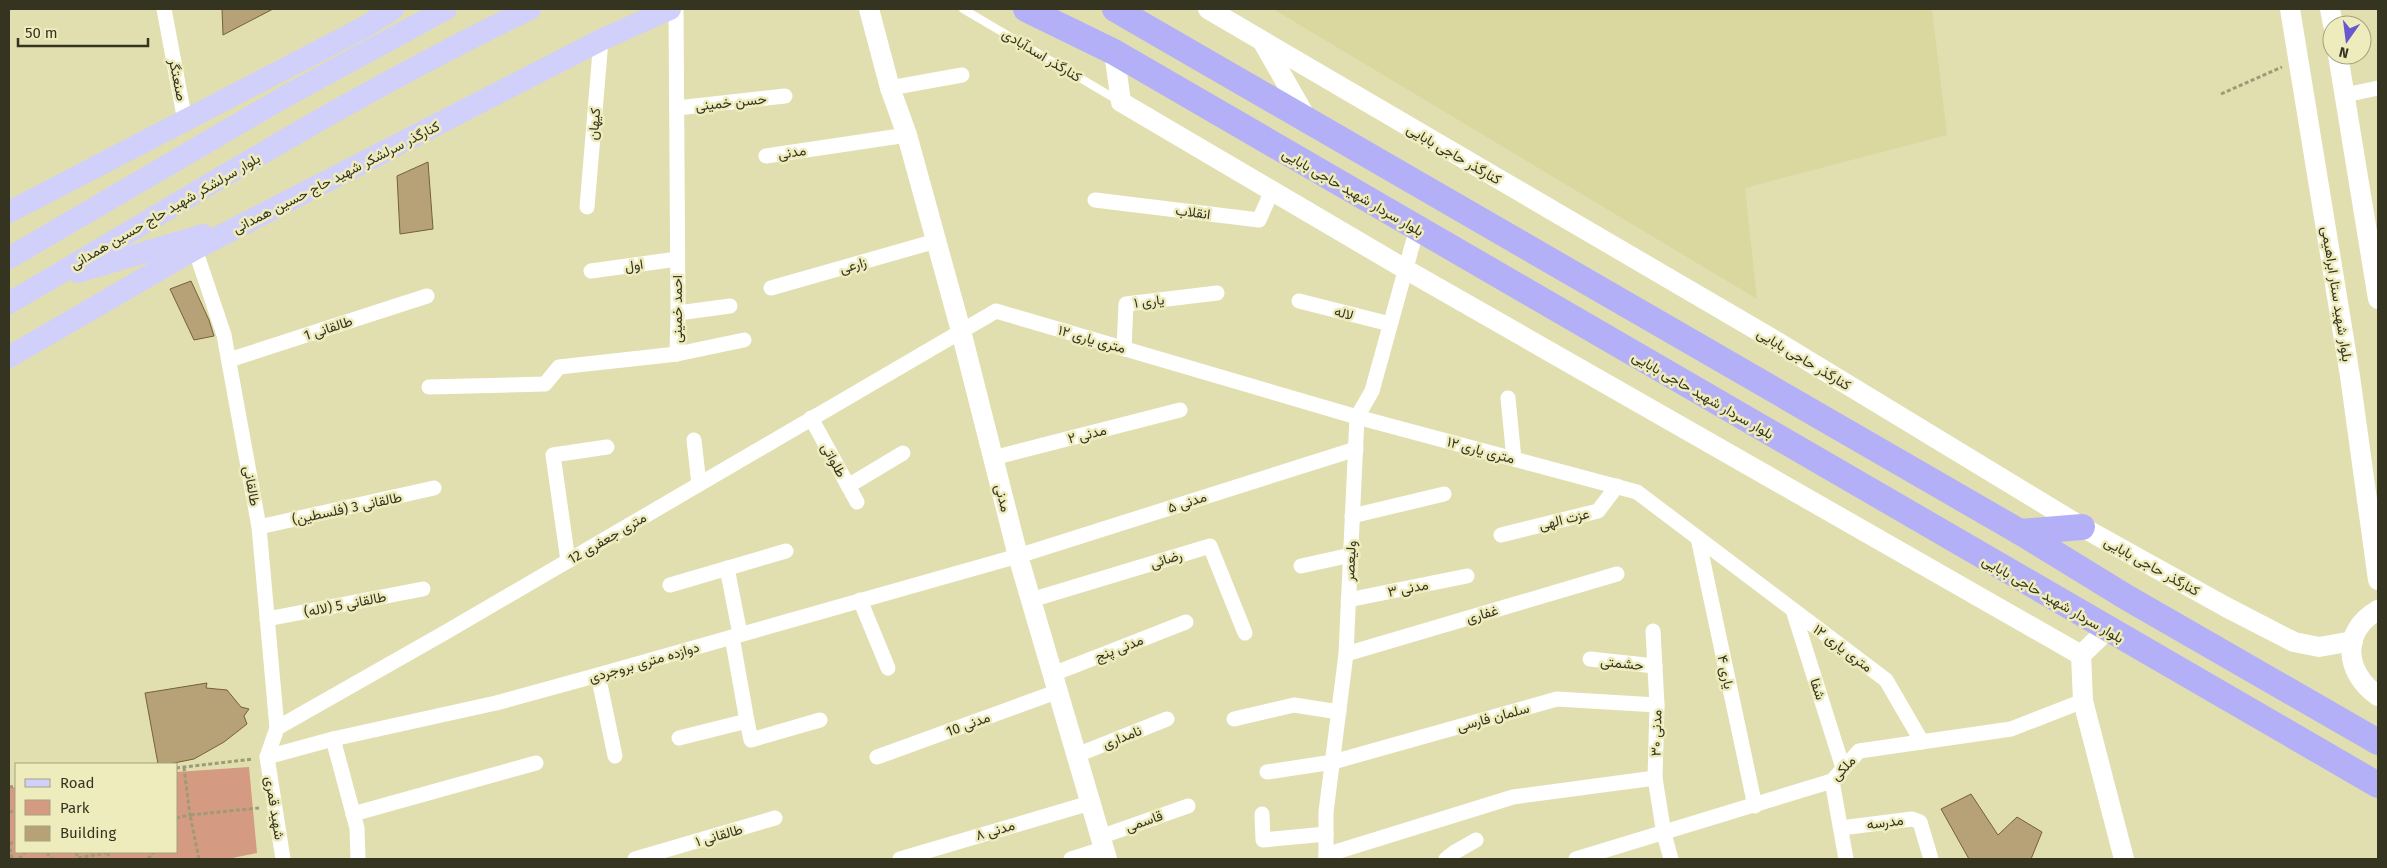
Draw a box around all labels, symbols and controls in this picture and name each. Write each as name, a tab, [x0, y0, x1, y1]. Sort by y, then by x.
scale bar	[18, 15, 148, 47]
north arrow	[2322, 15, 2372, 65]
text: 50 m	[25, 24, 58, 42]
street label: کنارگذر اسدآبادی	[999, 25, 1085, 86]
text: N	[2337, 43, 2351, 62]
street label: صنعتگر	[165, 57, 190, 103]
street label: حسن خمینی	[695, 90, 767, 115]
street label: کیهان	[585, 107, 604, 141]
street label: کنارگذر سرلشکر شهید حاج حسین همدانی	[230, 118, 444, 239]
street label: کنارگذر حاجی بابایی	[1403, 120, 1504, 188]
street label: مدنی	[777, 142, 807, 163]
street label: بلوار سردار شهید حاجی بابایی	[1279, 145, 1427, 240]
street label: بلوار سرلشکر شهید حاج حسین همدانی	[67, 150, 264, 275]
street label: انقلاب	[1175, 202, 1211, 223]
street label: بلوار شهید ستار ابراهیمی	[2317, 225, 2356, 363]
street label: زارعی	[838, 254, 869, 277]
street label: اول	[624, 256, 645, 276]
street label: احمد خمینی	[669, 275, 686, 343]
street label: یاری ۱	[1133, 291, 1165, 312]
street label: لاله	[1332, 303, 1355, 324]
street label: طالقانی 1	[302, 313, 355, 344]
street label: ۱۲ متری یاری	[1056, 322, 1128, 357]
street label: کنارگذر حاجی بابایی	[1754, 325, 1854, 394]
street label: بلوار سردار شهید حاجی بابایی	[1629, 348, 1777, 443]
street label: مدنی ۲	[1066, 422, 1108, 447]
street label: ۱۲ متری یاری	[1445, 433, 1517, 468]
street label: طلواتی	[817, 440, 850, 480]
street label: طالقانی	[240, 465, 263, 508]
street label: مدنی	[991, 482, 1014, 514]
street label: مدنی ۵	[1166, 488, 1209, 517]
street label: طالقانی 3 (فلسطین)	[291, 489, 404, 528]
street label: عزت الهی	[1537, 505, 1591, 534]
street label: 12 متری جعفری	[565, 509, 650, 568]
street label: کنارگذر حاجی بابایی	[2101, 533, 2202, 600]
street label: ولیعصر	[1341, 540, 1360, 583]
street label: رضائی	[1148, 547, 1184, 572]
street label: بلوار سردار شهید حاجی بابایی	[1979, 552, 2127, 647]
street label: مدنی ۳	[1386, 576, 1430, 601]
street label: طالقانی 5 (لاله)	[303, 588, 388, 621]
street label: غفاری	[1464, 602, 1500, 627]
street label: ۱۲ متری یاری	[1810, 621, 1875, 676]
street label: مدنی پنج	[1093, 631, 1146, 667]
street label: دوازده متری بروجردی	[587, 639, 702, 686]
street label: حشمتی	[1600, 653, 1644, 674]
street label: یاری ۴	[1714, 654, 1737, 691]
street label: شفا	[1806, 676, 1829, 702]
street label: سلمان فارسی	[1455, 700, 1531, 735]
street label: مدنی 10	[944, 709, 992, 740]
street label: مدنی ۳۰	[1648, 709, 1665, 757]
street label: نامداری	[1100, 722, 1144, 753]
street label: ملکی	[1827, 752, 1859, 784]
legend	[15, 763, 178, 853]
text: Road	[60, 774, 95, 792]
street label: شهید قمری	[261, 775, 288, 841]
text: Park	[60, 799, 90, 817]
street label: قاسمی	[1123, 807, 1165, 836]
street label: مدرسه	[1866, 812, 1904, 833]
street label: مدنی ۸	[974, 817, 1017, 844]
street label: طالقانی ۱	[694, 821, 745, 850]
text: Building	[60, 824, 116, 842]

